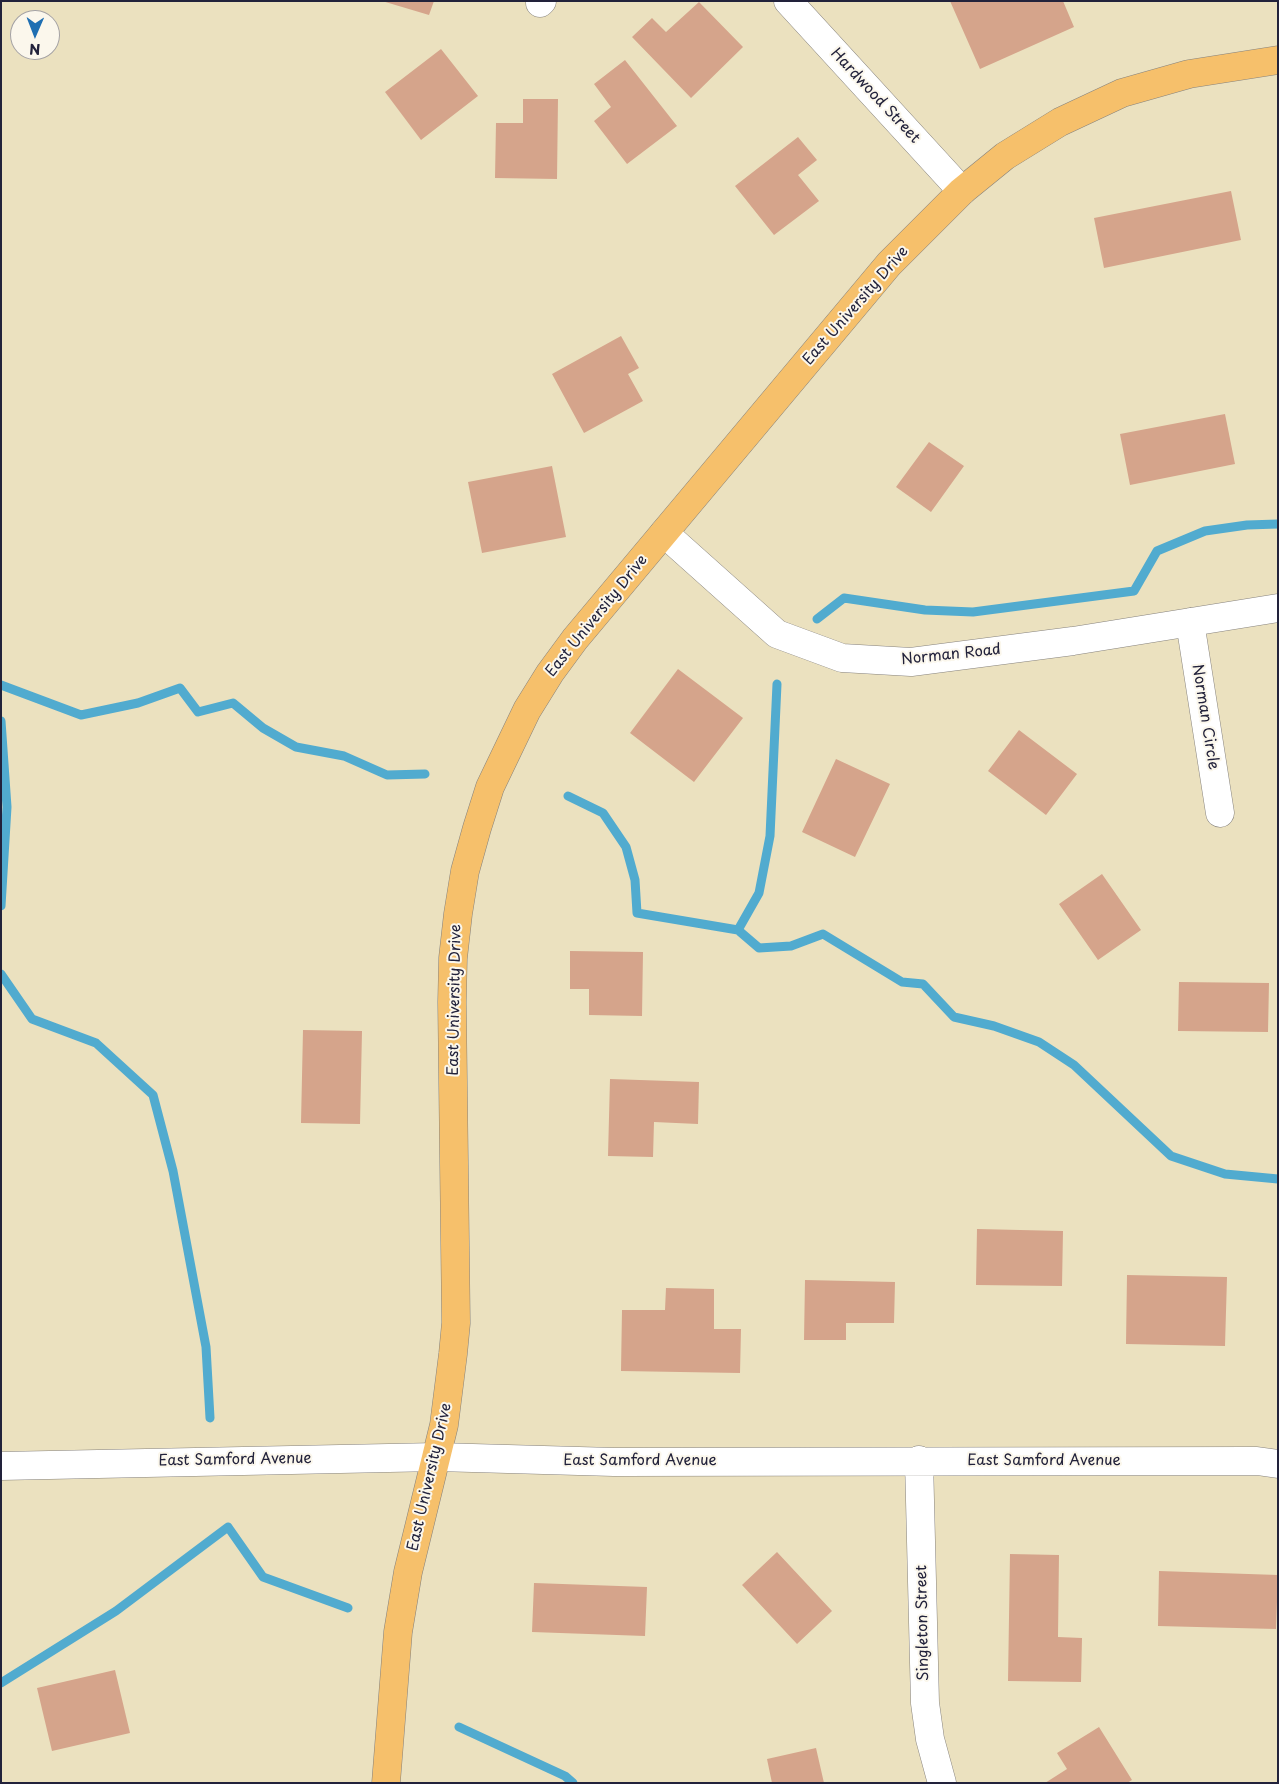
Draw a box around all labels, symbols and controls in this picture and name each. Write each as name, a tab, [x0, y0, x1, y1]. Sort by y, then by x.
north arrow	[10, 10, 60, 60]
text: N	[29, 39, 40, 60]
street label: Hardwood Street	[826, 45, 924, 147]
street label: East University Drive	[800, 243, 912, 369]
street label: East University Drive	[542, 552, 652, 680]
street label: Norman Road	[900, 641, 1002, 669]
street label: Norman Circle	[1188, 663, 1222, 771]
street label: East University Drive	[445, 924, 465, 1076]
street label: East University Drive	[404, 1401, 456, 1553]
street label: East Samford Avenue	[158, 1450, 312, 1470]
street label: East Samford Avenue	[563, 1452, 717, 1470]
street label: East Samford Avenue	[967, 1452, 1121, 1470]
street label: Singleton Street	[913, 1565, 933, 1681]

